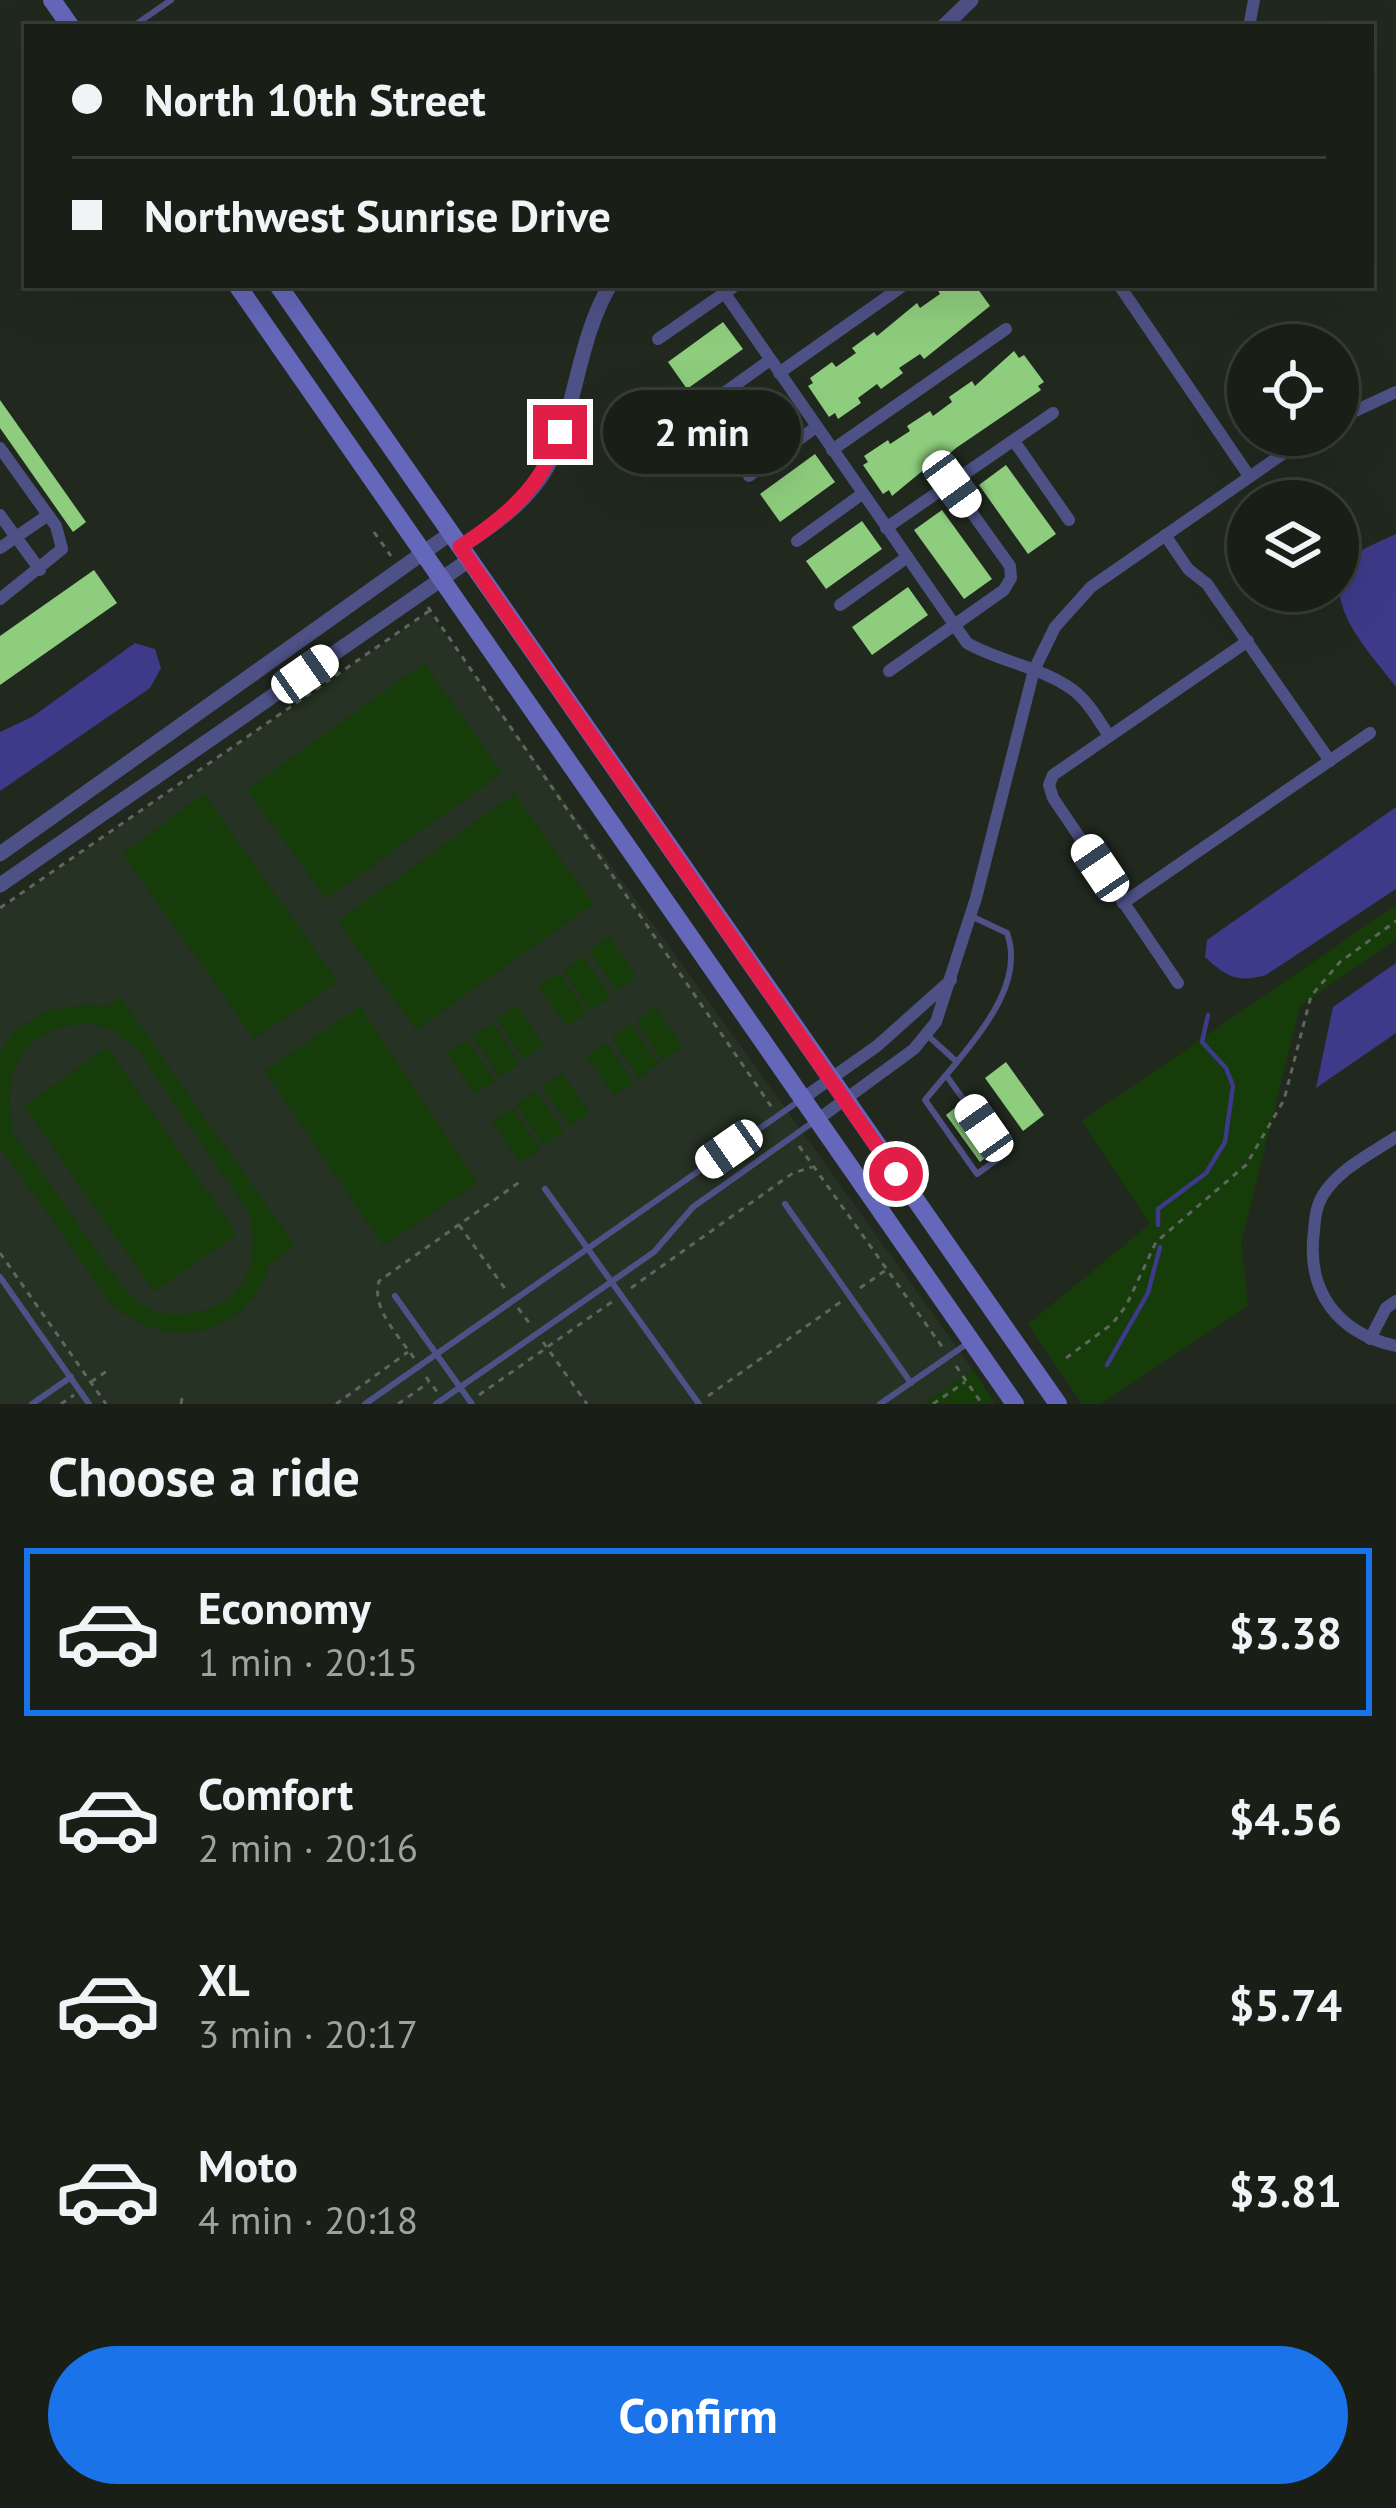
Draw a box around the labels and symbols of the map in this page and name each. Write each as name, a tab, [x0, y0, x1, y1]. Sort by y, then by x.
callout: 2 min	[602, 390, 800, 474]
route end	[533, 405, 587, 459]
car	[916, 444, 988, 524]
car	[265, 639, 345, 709]
car	[1065, 828, 1135, 908]
car	[949, 1088, 1019, 1168]
car	[689, 1114, 769, 1184]
route start	[869, 1147, 923, 1201]

